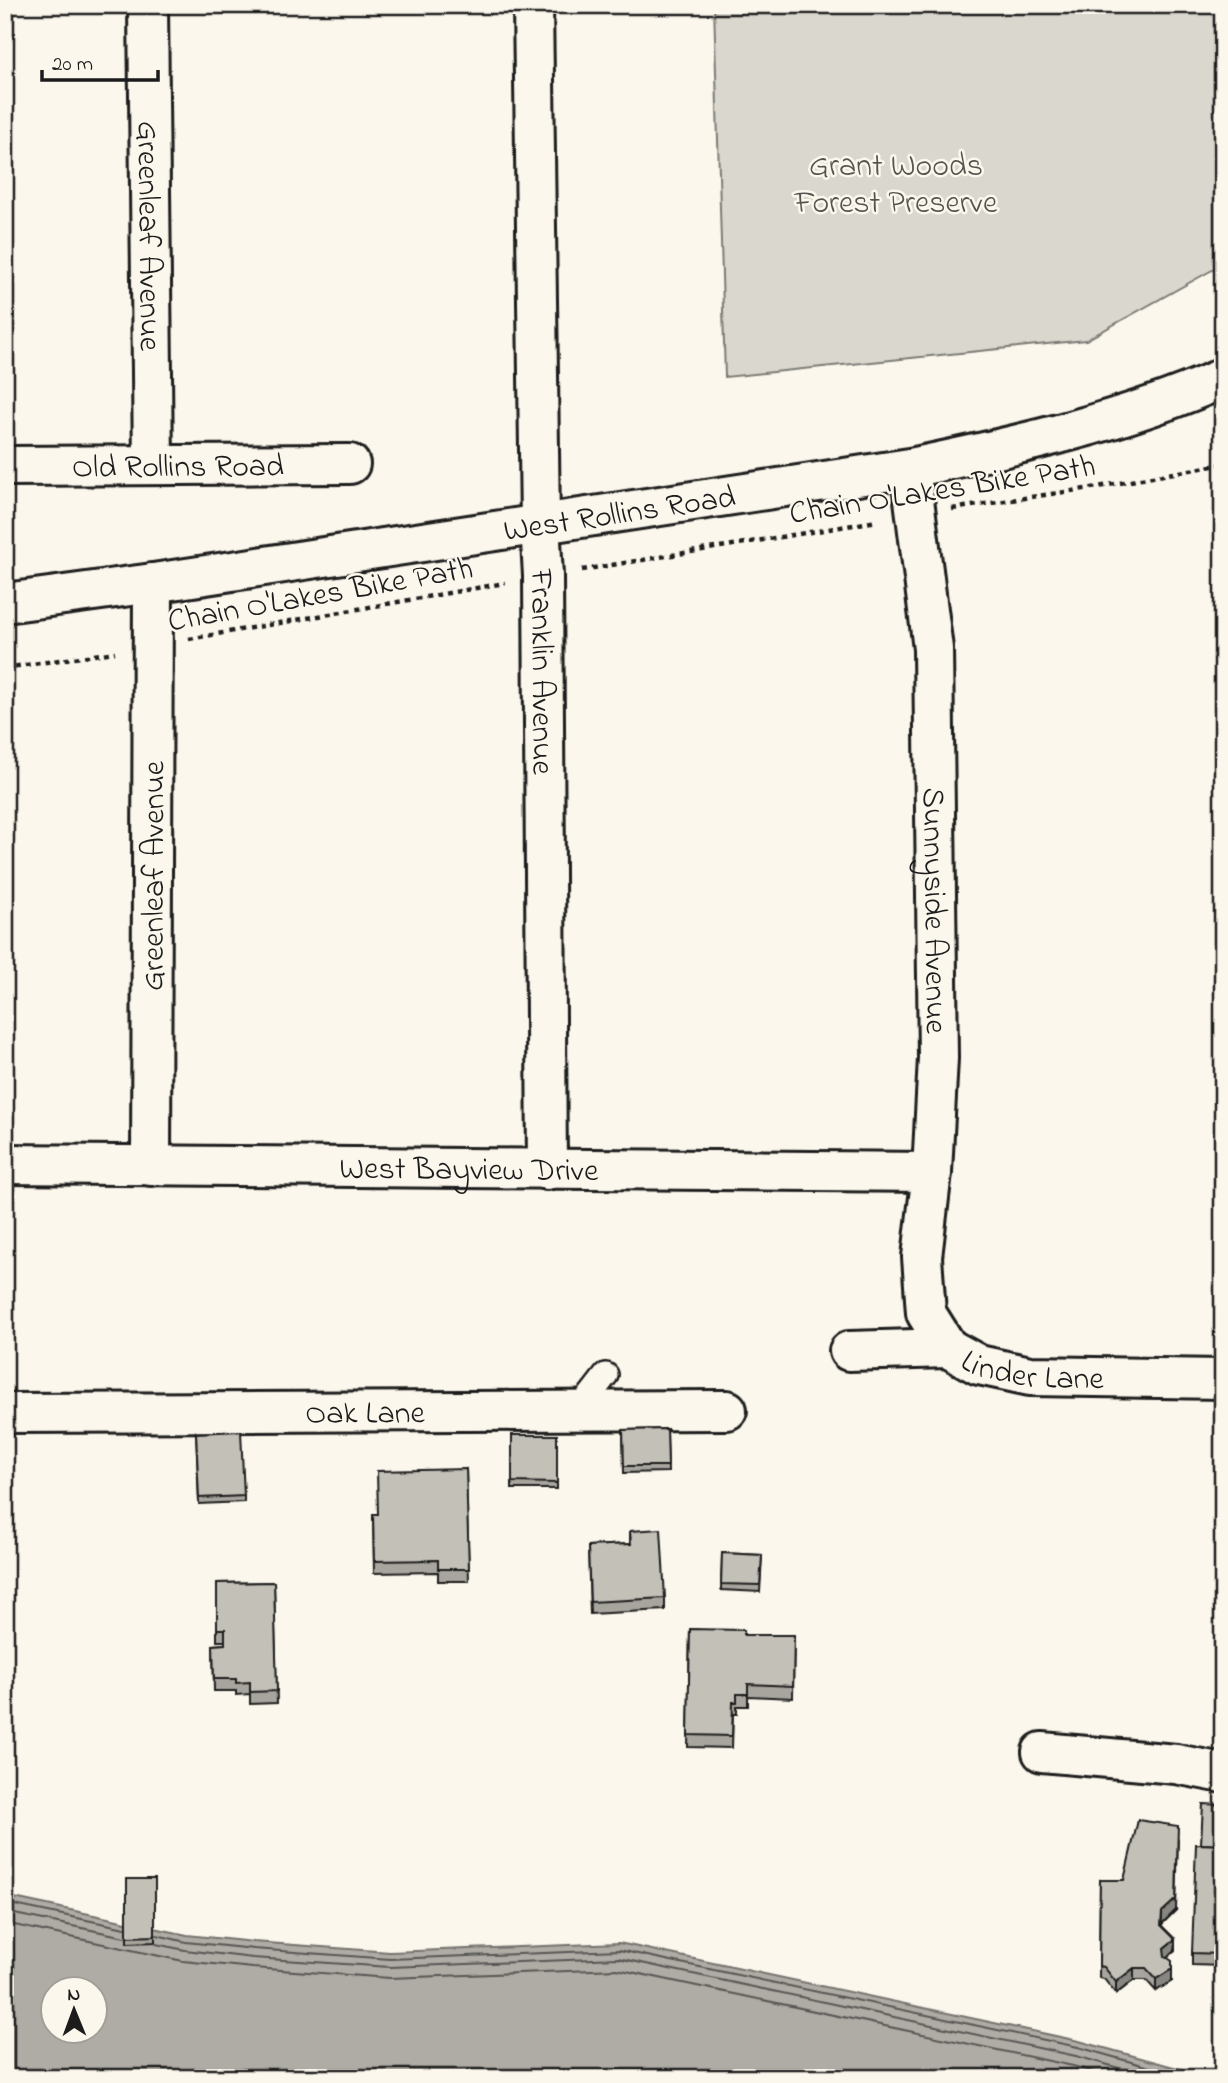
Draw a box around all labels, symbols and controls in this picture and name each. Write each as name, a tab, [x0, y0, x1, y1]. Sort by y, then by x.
scale bar	[42, 38, 158, 82]
text: 20 m	[52, 50, 93, 80]
street label: Greenleaf Avenue	[122, 121, 172, 352]
park label: Grant Woods Forest Preserve	[794, 144, 998, 228]
street label: Old Rollins Road	[72, 444, 284, 493]
street label: Chain O'Lakes Bike Path	[786, 444, 1099, 539]
street label: West Rollins Road	[501, 475, 739, 556]
street label: Chain O'Lakes Bike Path	[164, 546, 477, 646]
street label: Franklin Avenue	[516, 568, 564, 776]
street label: Greenleaf Avenue	[132, 760, 179, 991]
street label: Sunnyside Avenue	[908, 787, 958, 1035]
street label: West Bayview Drive	[339, 1147, 599, 1196]
street label: Linder Lane	[951, 1339, 1105, 1404]
street label: Oak Lane	[305, 1391, 426, 1439]
north arrow	[38, 1974, 108, 2044]
text: N	[67, 1982, 81, 2009]

